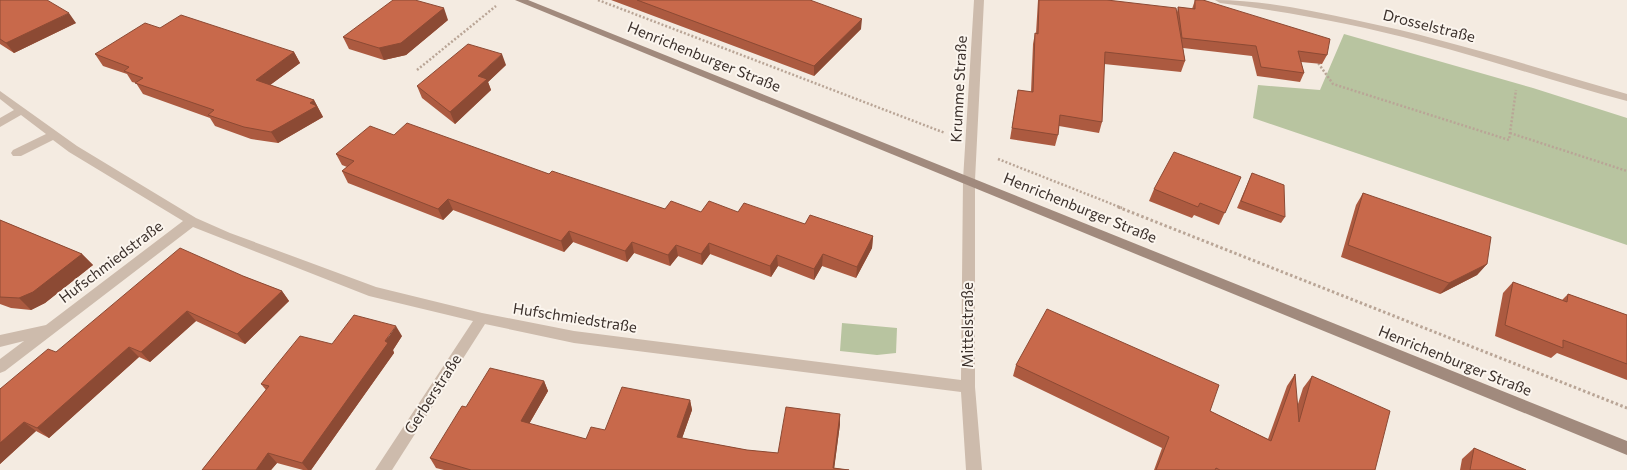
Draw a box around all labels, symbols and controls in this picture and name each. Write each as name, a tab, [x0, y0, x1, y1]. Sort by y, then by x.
street label: Drosselstraße	[1381, 5, 1477, 45]
street label: Henrichenburger Straße	[625, 17, 784, 95]
street label: Krumme Straße	[946, 35, 970, 143]
street label: Henrichenburger Straße	[1001, 168, 1160, 246]
street label: Hufschmiedstraße	[55, 216, 166, 306]
street label: Mittelstraße	[958, 282, 976, 368]
street label: Hufschmiedstraße	[512, 298, 639, 336]
street label: Henrichenburger Straße	[1376, 321, 1535, 399]
street label: Gerberstraße	[400, 350, 465, 437]

